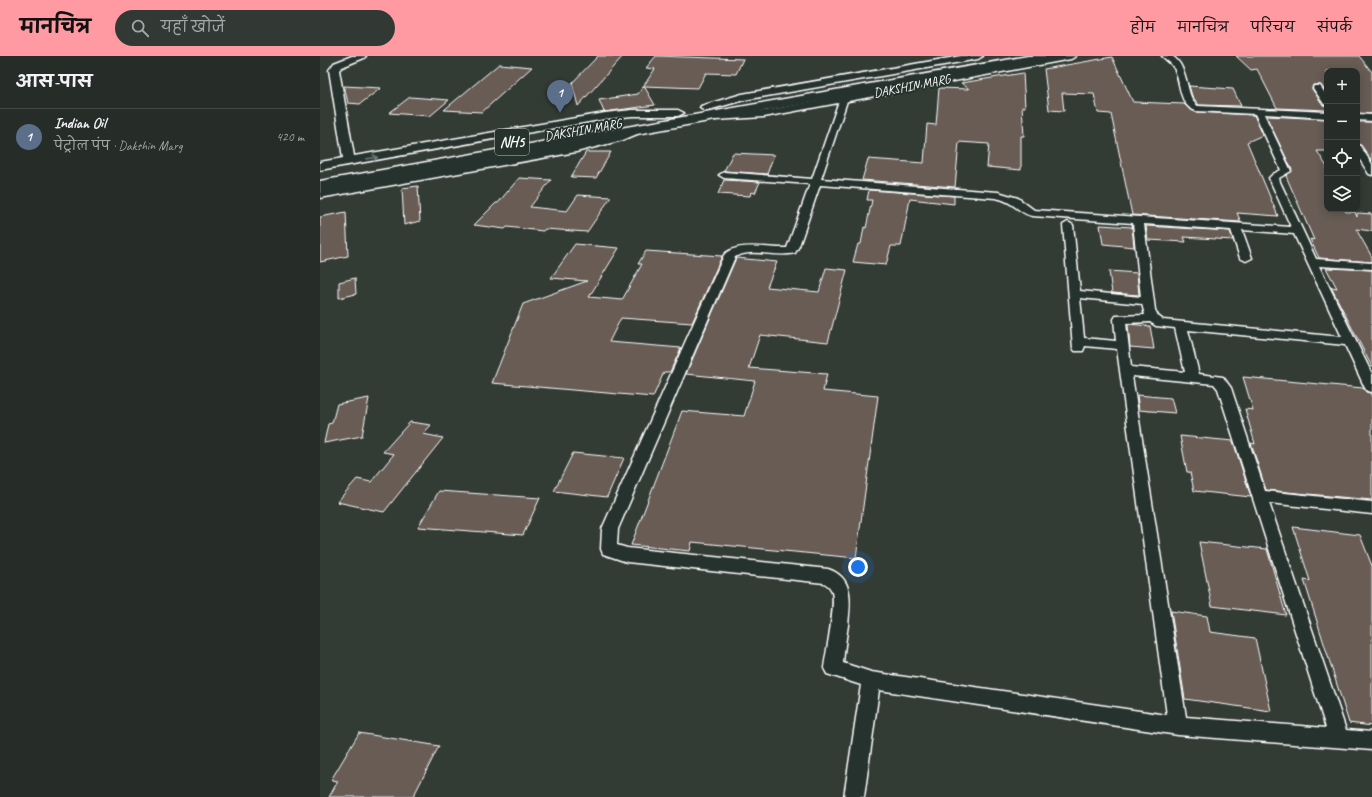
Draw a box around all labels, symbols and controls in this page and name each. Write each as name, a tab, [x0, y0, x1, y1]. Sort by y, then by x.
search box	[115, 10, 395, 46]
text: मानचित्र	[20, 15, 91, 39]
icon: search	[129, 17, 151, 39]
text: यहाँ खोजें	[161, 18, 225, 37]
text: होम	[1131, 19, 1155, 36]
text: मानचित्र	[1177, 19, 1229, 36]
text: परिचय	[1251, 19, 1295, 36]
text: संपर्क	[1317, 19, 1352, 36]
map controls	[1324, 68, 1360, 212]
button: +	[1324, 68, 1360, 104]
street label: DAKSHIN MARG	[872, 70, 953, 101]
text: आस-पास	[16, 71, 92, 92]
pin: 1	[547, 80, 573, 113]
button: −	[1324, 104, 1360, 140]
text: Indian Oil	[54, 114, 106, 133]
street label: DAKSHIN MARG	[543, 115, 624, 145]
text: 1	[26, 129, 32, 145]
text: 420 m	[276, 129, 304, 145]
road number: NH5	[495, 129, 529, 155]
text: पेट्रोल पंप · Dakshin Marg	[54, 138, 182, 154]
button: locate	[1324, 140, 1360, 176]
one-way arrow	[365, 154, 378, 162]
button: layers	[1324, 176, 1360, 212]
your location	[848, 557, 868, 577]

